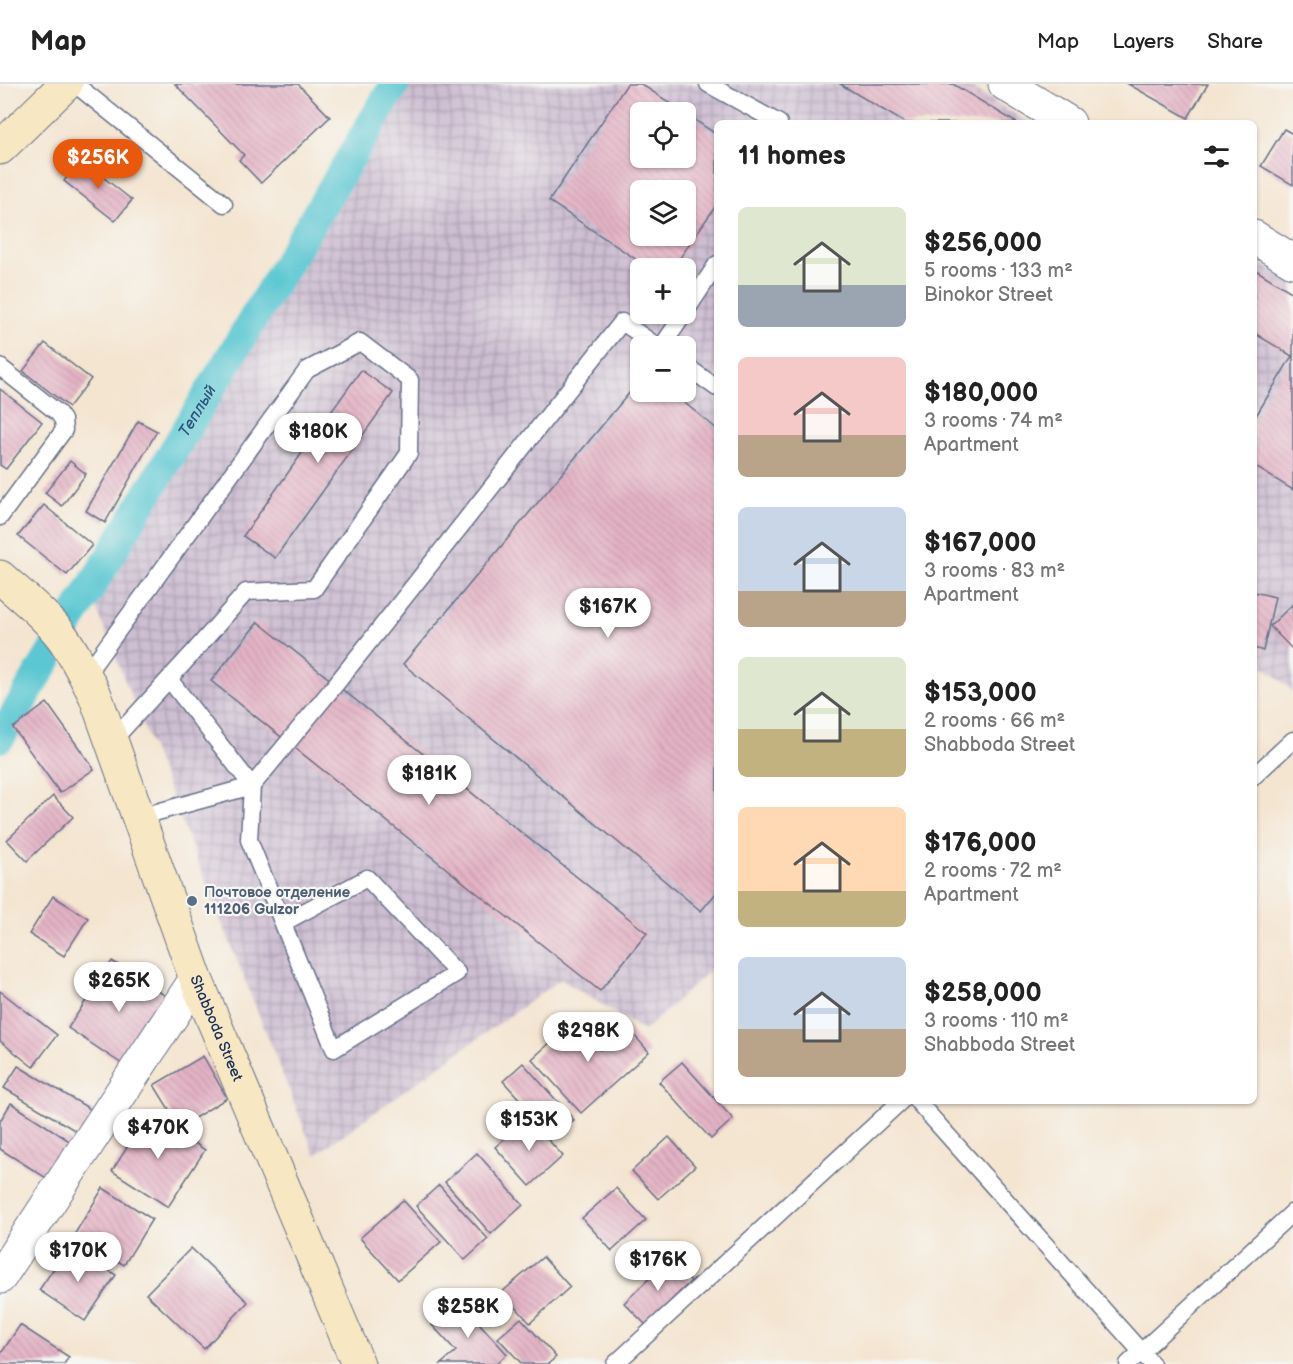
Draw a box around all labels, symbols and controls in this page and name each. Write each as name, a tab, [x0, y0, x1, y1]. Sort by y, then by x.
text: Map	[30, 25, 86, 58]
text: Map	[1037, 29, 1079, 54]
text: Layers	[1112, 29, 1174, 54]
text: Share	[1207, 29, 1263, 54]
map controls	[630, 102, 696, 402]
button: locate	[630, 102, 696, 168]
pin: $256K	[56, 139, 140, 190]
icon: filters	[1200, 140, 1233, 173]
text: 11 homes	[738, 141, 846, 172]
text: $256K	[67, 146, 129, 170]
button: layers	[630, 180, 696, 246]
text: $256,000	[924, 228, 1042, 259]
icon: home	[786, 231, 858, 303]
button: +	[630, 258, 696, 324]
text: 5 rooms · 133 m²	[924, 259, 1073, 283]
text: Binokor Street	[924, 283, 1053, 307]
button: −	[630, 336, 696, 402]
text: $180,000	[924, 378, 1038, 409]
icon: home	[786, 381, 858, 453]
water label: Теплый	[175, 382, 220, 440]
text: 3 rooms · 74 m²	[924, 409, 1063, 433]
pin: $180K	[276, 413, 360, 464]
text: $180K	[288, 420, 348, 444]
text: Apartment	[924, 433, 1019, 457]
text: $167,000	[924, 528, 1037, 559]
icon: home	[786, 531, 858, 603]
text: 3 rooms · 83 m²	[924, 559, 1065, 583]
text: Apartment	[924, 583, 1019, 607]
pin: $167K	[566, 588, 650, 639]
text: $167K	[579, 595, 637, 619]
text: $153,000	[924, 678, 1037, 709]
icon: home	[786, 681, 858, 753]
text: 2 rooms · 66 m²	[924, 709, 1065, 733]
text: Shabboda Street	[924, 733, 1075, 757]
pin: $181K	[387, 755, 471, 806]
text: $181K	[401, 762, 457, 786]
text: $176,000	[924, 828, 1036, 859]
icon: home	[786, 831, 858, 903]
text: 2 rooms · 72 m²	[924, 859, 1062, 883]
place label: Почтовое отделение 111206 Gulzor	[204, 883, 350, 919]
text: Apartment	[924, 883, 1019, 907]
marker: Почтовое отделение 111206 Gulzor	[185, 894, 199, 908]
pin: $265K	[77, 962, 161, 1013]
text: $265K	[88, 969, 150, 993]
street label: Shabboda Street	[186, 972, 248, 1084]
text: $258,000	[924, 978, 1042, 1009]
icon: home	[786, 981, 858, 1053]
text: 3 rooms · 110 m²	[924, 1009, 1069, 1033]
pin: $298K	[546, 1012, 630, 1063]
text: $298K	[557, 1019, 619, 1043]
text: Shabboda Street	[924, 1033, 1075, 1057]
pin: $153K	[487, 1101, 571, 1152]
text: $153K	[500, 1108, 558, 1132]
pin: $470K	[116, 1109, 200, 1160]
text: $470K	[127, 1116, 189, 1140]
pin: $170K	[36, 1232, 120, 1283]
text: $170K	[49, 1239, 107, 1263]
pin: $176K	[616, 1241, 700, 1292]
text: $176K	[629, 1248, 687, 1272]
pin: $258K	[426, 1288, 510, 1339]
text: $258K	[437, 1295, 499, 1319]

